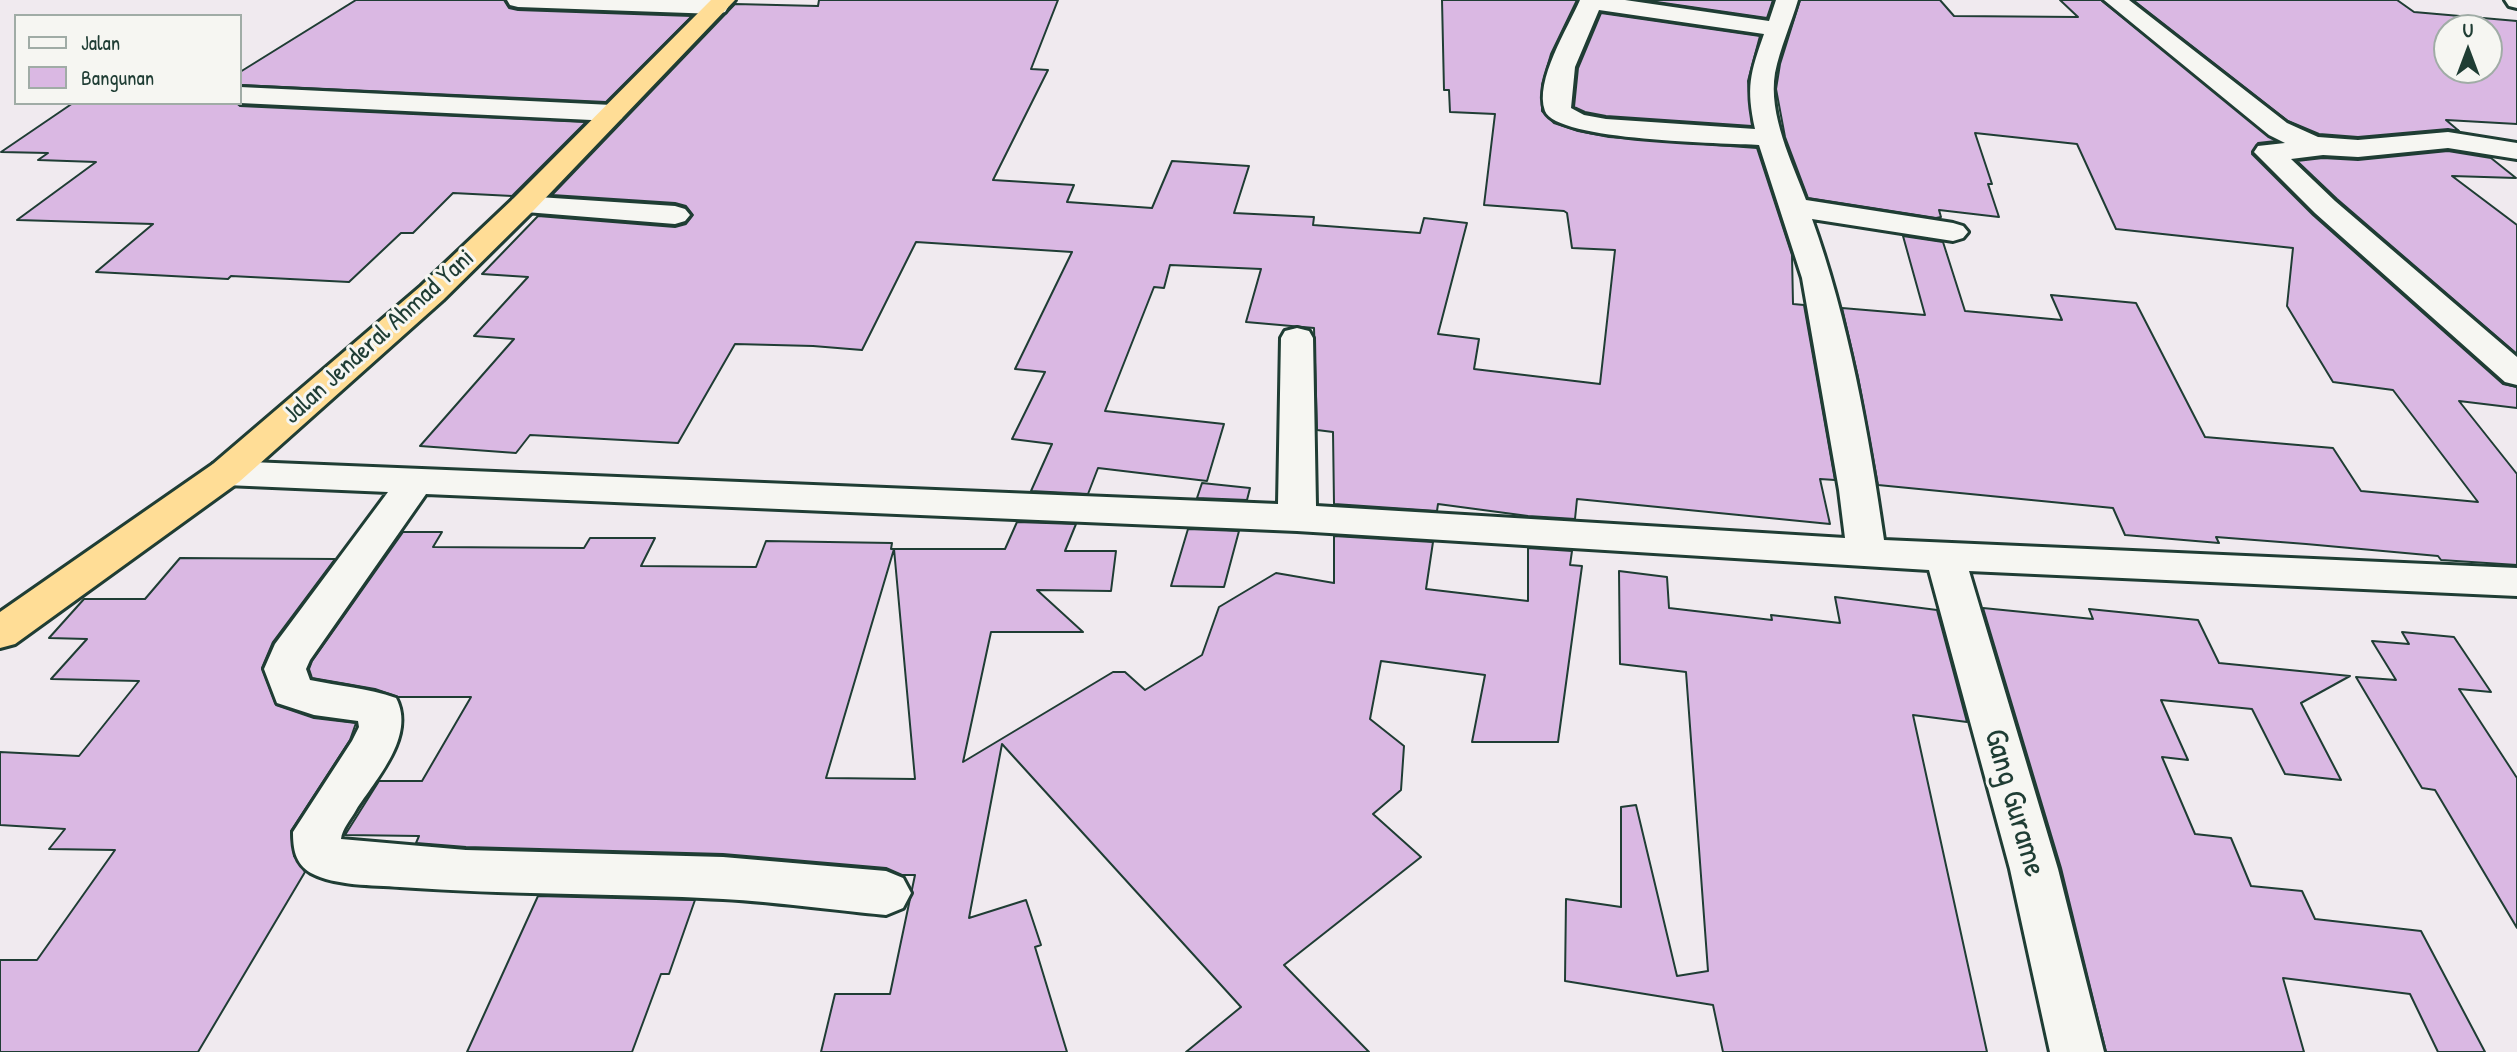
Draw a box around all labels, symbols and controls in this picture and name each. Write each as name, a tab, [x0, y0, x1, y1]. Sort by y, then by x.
legend	[14, 14, 242, 105]
north arrow	[2433, 14, 2503, 84]
text: U	[2463, 17, 2473, 43]
text: Jalan	[81, 28, 120, 57]
text: Bangunan	[81, 63, 154, 92]
street label: Jalan Jenderal Ahmad Yani	[277, 243, 481, 431]
street label: Gang Gurame	[1975, 725, 2053, 881]

